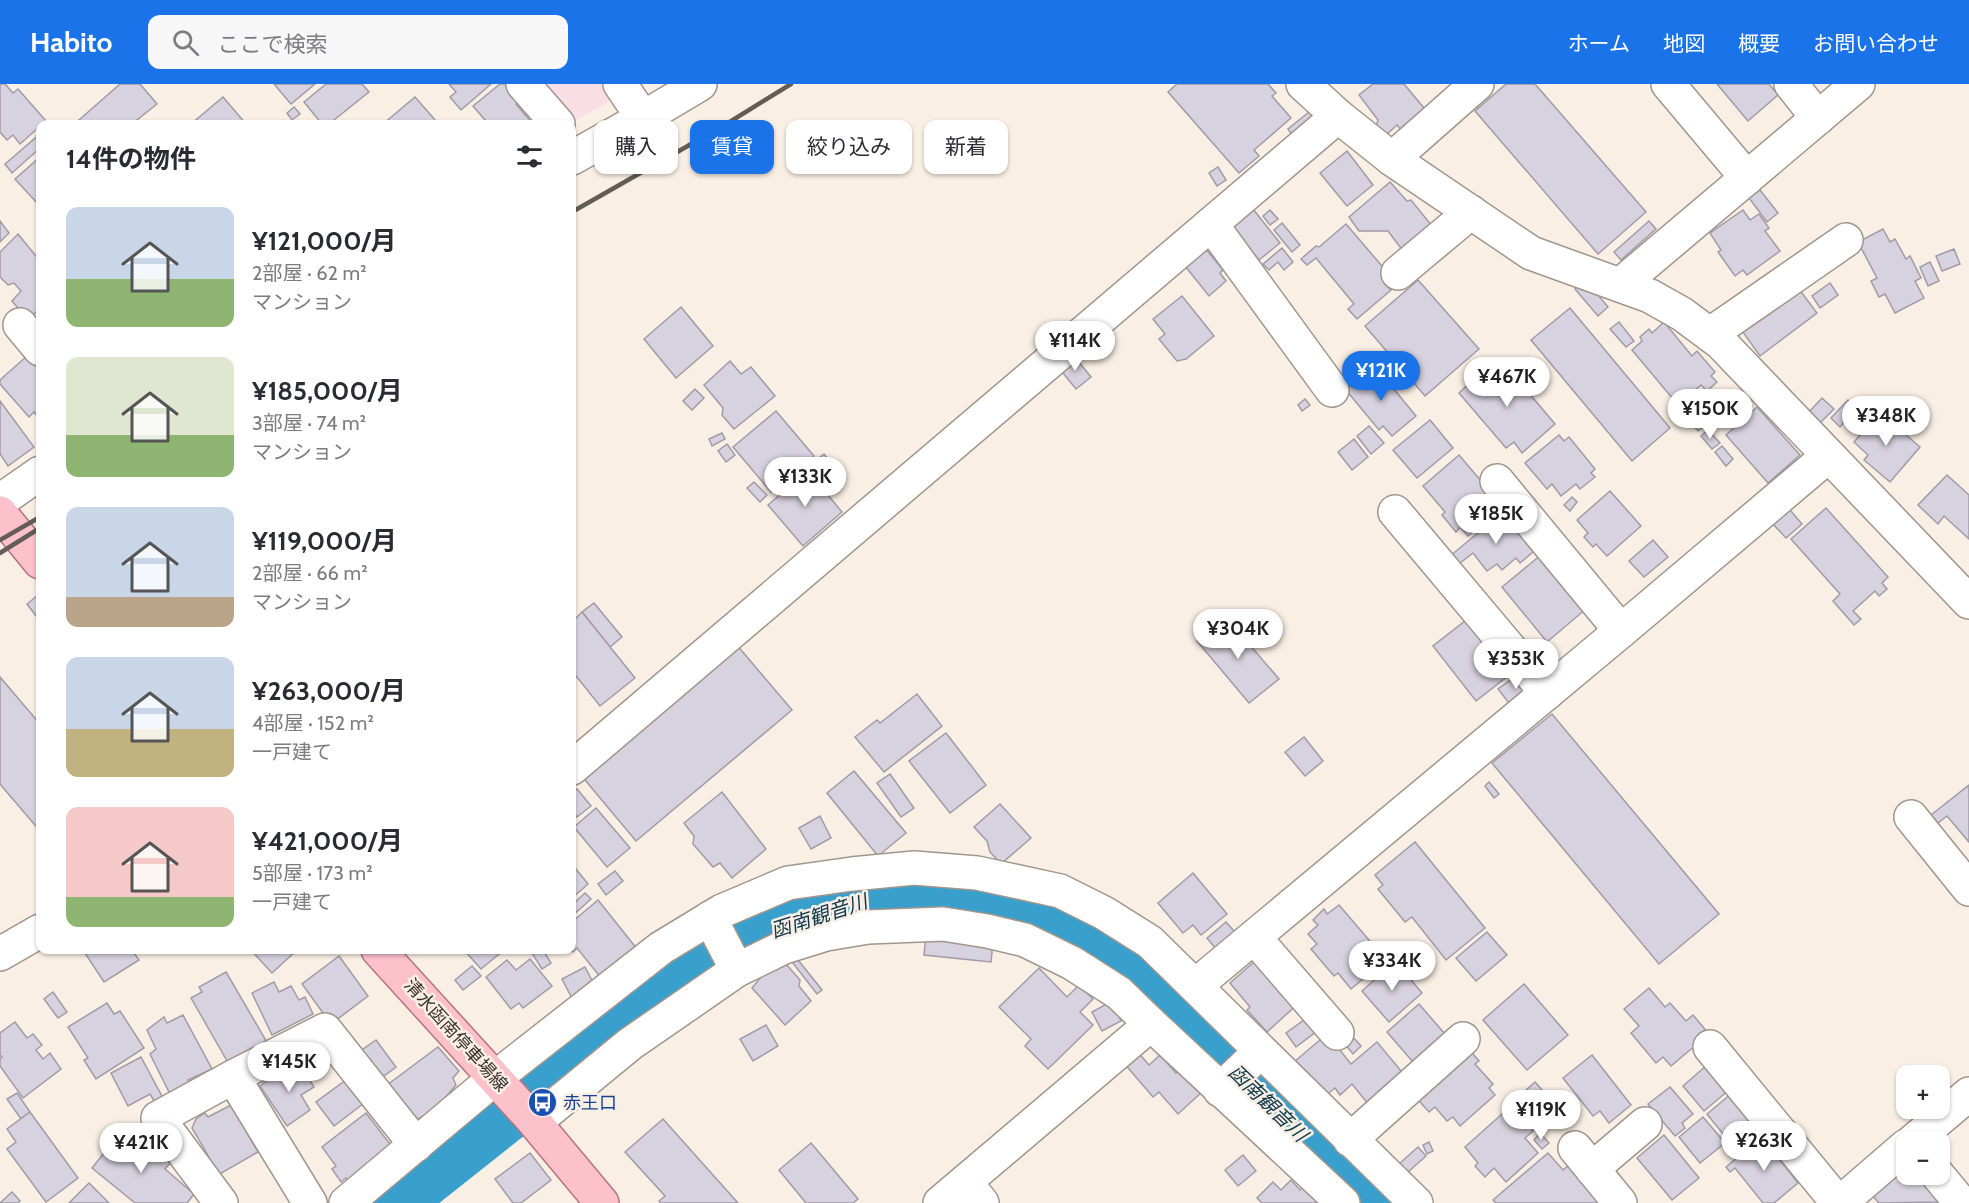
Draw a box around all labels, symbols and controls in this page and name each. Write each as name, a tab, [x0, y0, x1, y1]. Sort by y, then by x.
search box	[148, 15, 568, 69]
text: Habito	[30, 25, 112, 59]
icon: search	[169, 26, 202, 59]
text: ここで検索	[217, 31, 327, 58]
text: ホーム	[1568, 31, 1630, 56]
text: 地図	[1663, 31, 1705, 56]
text: 概要	[1738, 31, 1780, 56]
text: お問い合わせ	[1813, 31, 1939, 56]
chip: 購入	[594, 120, 678, 174]
chip: 賃貸	[690, 120, 774, 174]
chip: 絞り込み	[786, 120, 912, 174]
chip: 新着	[924, 120, 1008, 174]
icon: filters	[513, 140, 546, 173]
text: 14件の物件	[66, 143, 196, 175]
text: ¥121,000/月	[252, 225, 397, 257]
icon: home	[114, 231, 186, 303]
text: 2部屋 · 62 m²	[252, 261, 367, 285]
text: マンション	[252, 290, 352, 314]
pin: ¥114K	[1033, 321, 1117, 372]
text: ¥114K	[1049, 328, 1101, 352]
pin: ¥121K	[1339, 351, 1423, 402]
pin: ¥467K	[1465, 357, 1549, 408]
text: ¥121K	[1356, 358, 1406, 382]
text: ¥467K	[1478, 364, 1536, 388]
text: ¥185,000/月	[252, 375, 403, 407]
icon: home	[114, 381, 186, 453]
pin: ¥150K	[1668, 389, 1752, 440]
text: ¥150K	[1682, 396, 1738, 420]
pin: ¥348K	[1844, 396, 1928, 447]
text: ¥348K	[1856, 403, 1916, 427]
text: 3部屋 · 74 m²	[252, 411, 366, 435]
text: マンション	[252, 440, 352, 464]
pin: ¥133K	[763, 457, 847, 508]
text: ¥133K	[778, 464, 832, 488]
pin: ¥185K	[1454, 494, 1538, 545]
text: ¥185K	[1469, 501, 1523, 525]
text: ¥119,000/月	[252, 525, 397, 557]
icon: home	[114, 531, 186, 603]
text: 2部屋 · 66 m²	[252, 561, 368, 585]
text: マンション	[252, 590, 352, 614]
pin: ¥304K	[1196, 609, 1280, 660]
text: ¥304K	[1207, 616, 1269, 640]
pin: ¥353K	[1474, 639, 1558, 690]
text: ¥353K	[1488, 646, 1544, 670]
text: ¥263,000/月	[252, 675, 406, 707]
icon: home	[114, 681, 186, 753]
text: 4部屋 · 152 m²	[252, 711, 374, 735]
text: 一戸建て	[252, 740, 332, 764]
text: ¥421,000/月	[252, 825, 403, 857]
icon: home	[114, 831, 186, 903]
text: 5部屋 · 173 m²	[252, 861, 373, 885]
water label: 函南観音川	[768, 889, 872, 943]
text: 一戸建て	[252, 890, 332, 914]
pin: ¥334K	[1350, 941, 1434, 992]
text: ¥334K	[1363, 948, 1421, 972]
street label: 清水函南停車場線	[400, 974, 512, 1096]
pin: ¥145K	[247, 1042, 331, 1093]
text: ¥145K	[261, 1049, 317, 1073]
water label: 函南観音川	[1224, 1060, 1314, 1148]
map controls	[1896, 1065, 1950, 1185]
button: +	[1896, 1065, 1950, 1119]
bus stop icon: 赤王口	[526, 1087, 558, 1119]
pin: ¥119K	[1499, 1090, 1583, 1141]
place label: 赤王口	[563, 1092, 617, 1114]
text: ¥119K	[1516, 1097, 1566, 1121]
pin: ¥263K	[1722, 1121, 1806, 1172]
pin: ¥421K	[99, 1123, 183, 1174]
text: ¥263K	[1735, 1128, 1793, 1152]
text: ¥421K	[114, 1130, 169, 1154]
button: −	[1896, 1131, 1950, 1185]

